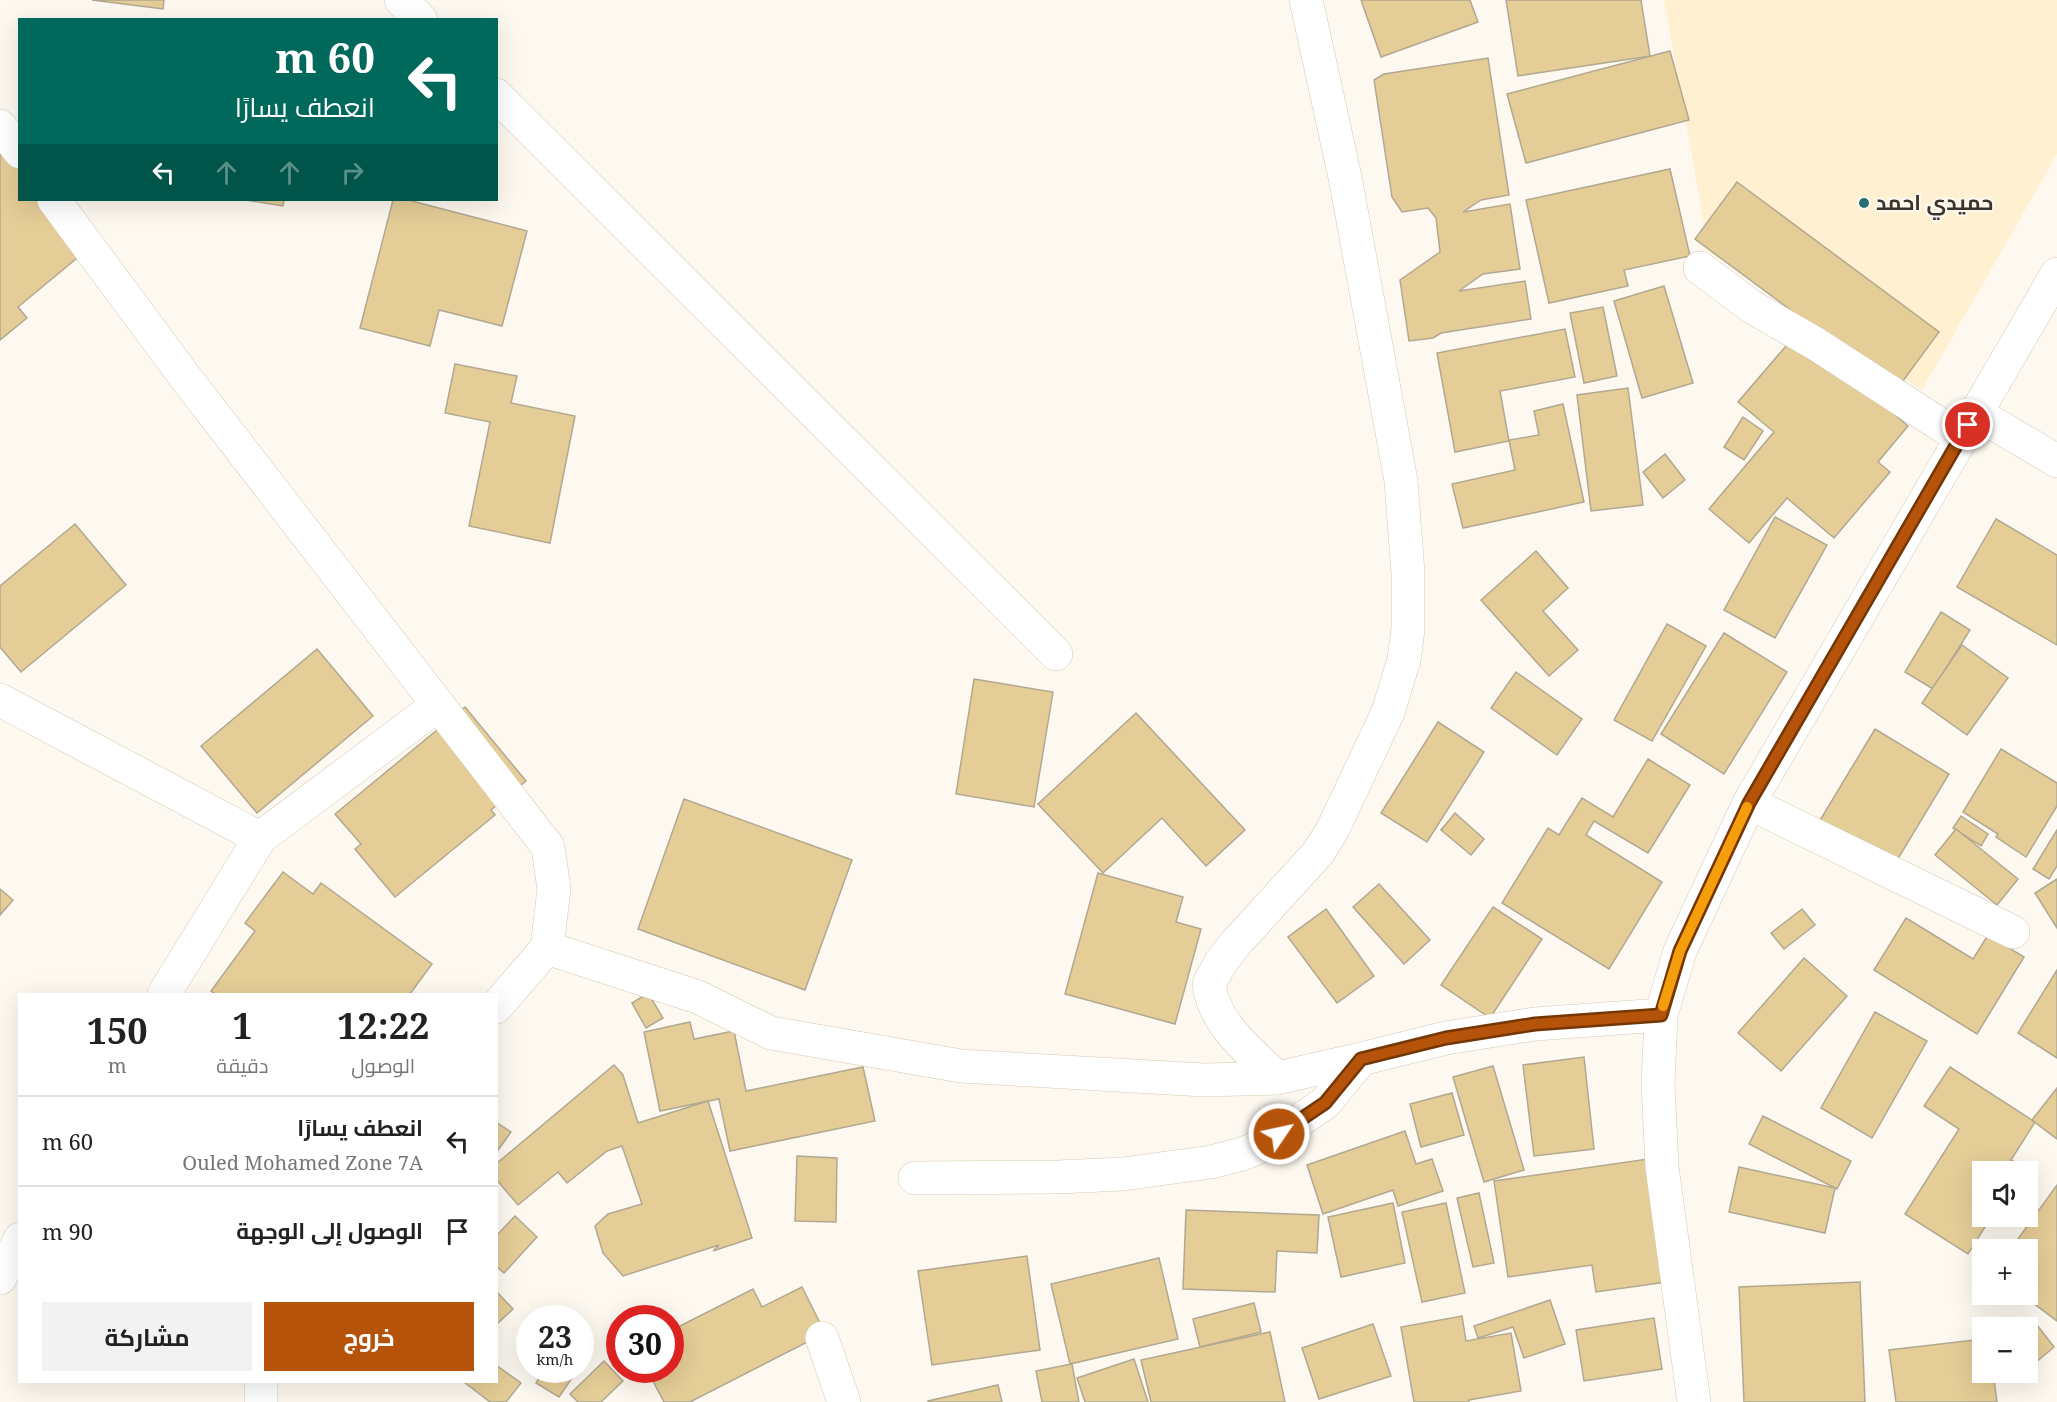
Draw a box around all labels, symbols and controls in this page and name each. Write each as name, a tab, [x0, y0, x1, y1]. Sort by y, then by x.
text: 60 m	[275, 28, 375, 85]
icon: left	[396, 42, 474, 120]
text: انعطف يسارًا	[235, 88, 375, 125]
icon: left	[147, 156, 180, 189]
icon: ahead	[210, 156, 243, 189]
icon: ahead	[273, 156, 306, 189]
icon: right	[336, 156, 369, 189]
place label: حميدي احمد	[1876, 188, 1993, 220]
marker: حميدي احمد	[1857, 196, 1871, 210]
pin	[1942, 399, 1993, 450]
icon: arrive	[1951, 408, 1984, 441]
text: 1	[232, 1001, 253, 1050]
text: 12:22	[337, 1001, 429, 1050]
text: 150	[87, 1006, 148, 1055]
text: m	[108, 1052, 127, 1079]
text: دقيقة	[216, 1052, 268, 1079]
text: الوصول	[351, 1052, 415, 1079]
position arrow	[1247, 1102, 1311, 1166]
text: انعطف يسارًا	[297, 1112, 423, 1142]
icon: left	[441, 1125, 474, 1158]
text: 60 m	[42, 1126, 93, 1156]
text: Ouled Mohamed Zone 7A	[182, 1149, 423, 1176]
map controls	[1972, 1161, 2038, 1383]
button: sound	[1972, 1161, 2038, 1227]
text: الوصول إلى الوجهة	[236, 1215, 423, 1245]
icon: arrive	[441, 1215, 474, 1248]
text: 90 m	[42, 1216, 93, 1246]
button: +	[1972, 1239, 2038, 1305]
button: مشاركة	[42, 1302, 252, 1371]
button: خروج	[264, 1302, 474, 1371]
speed limit sign: 30	[606, 1305, 684, 1383]
text: 23	[538, 1316, 572, 1357]
button: −	[1972, 1317, 2038, 1383]
text: km/h	[537, 1349, 573, 1369]

